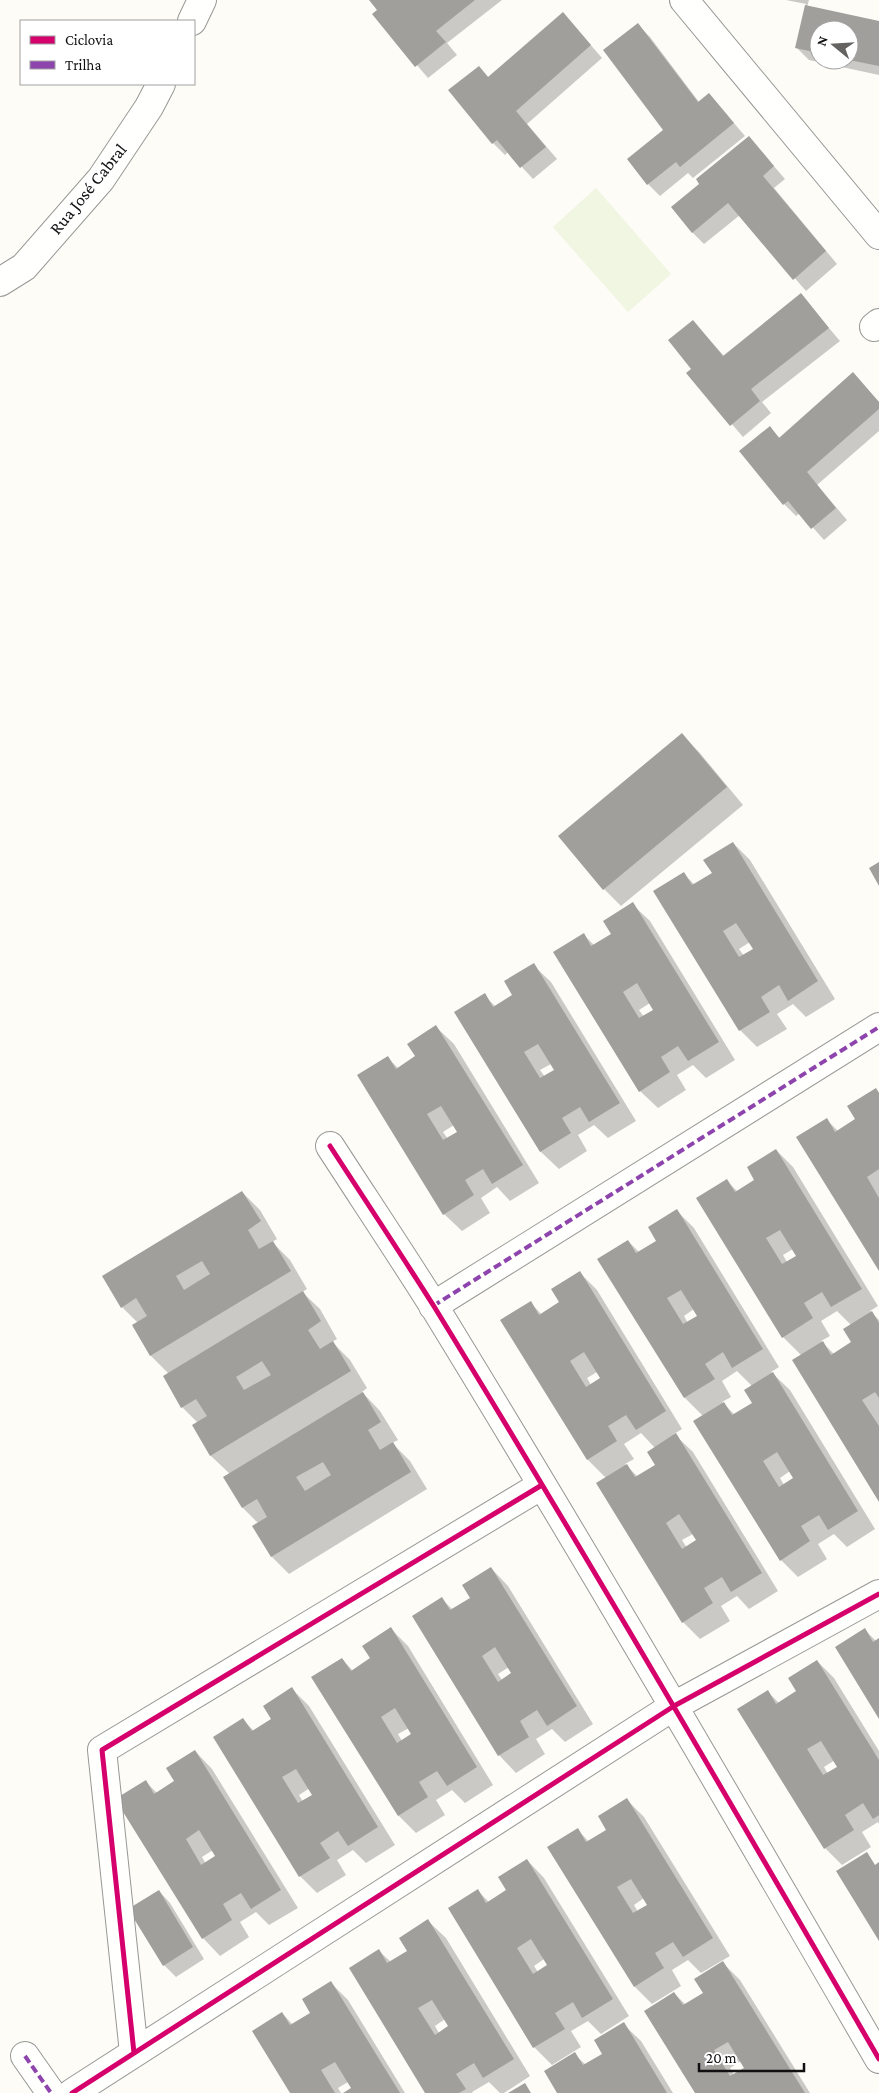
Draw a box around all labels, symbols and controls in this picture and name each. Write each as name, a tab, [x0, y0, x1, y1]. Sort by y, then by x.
legend	[20, 20, 195, 85]
north arrow	[809, 20, 859, 70]
text: Ciclovia	[65, 32, 113, 48]
text: N	[813, 34, 831, 48]
text: Trilha	[65, 57, 101, 73]
street label: Rua José Cabral	[45, 139, 131, 238]
scale bar	[699, 2040, 804, 2072]
text: 20 m	[706, 2050, 737, 2066]

